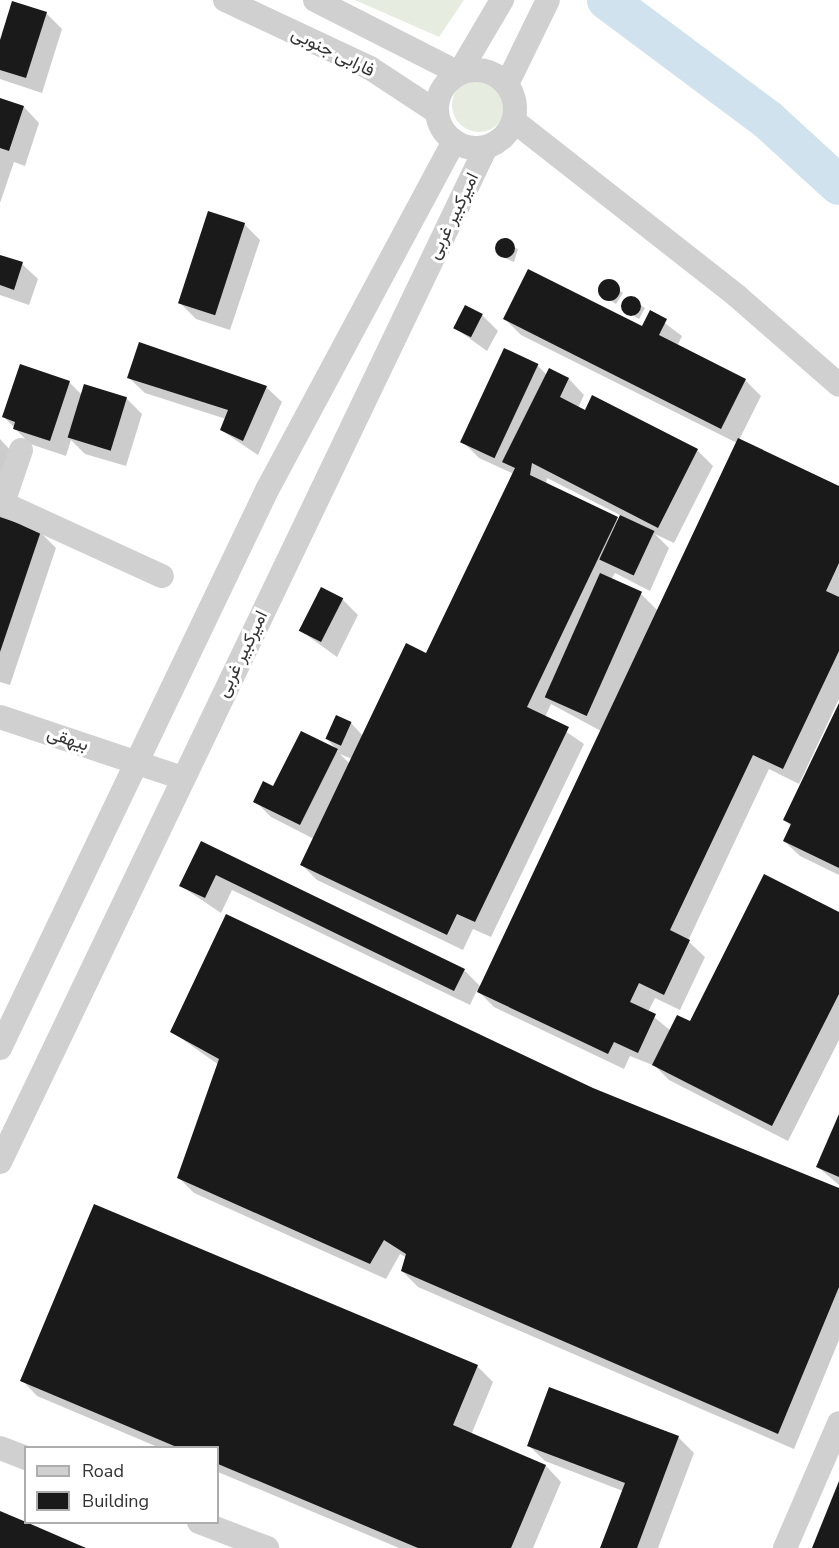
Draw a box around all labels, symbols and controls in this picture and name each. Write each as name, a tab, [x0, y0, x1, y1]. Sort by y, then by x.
street label: فارابی جنوبی	[288, 23, 378, 81]
street label: امیرکبیر غربی	[423, 169, 483, 263]
street label: امیرکبیر غربی	[212, 607, 272, 701]
street label: بیهقی	[44, 722, 92, 756]
legend	[24, 1446, 219, 1524]
text: Road	[82, 1459, 124, 1483]
text: Building	[82, 1489, 149, 1513]

